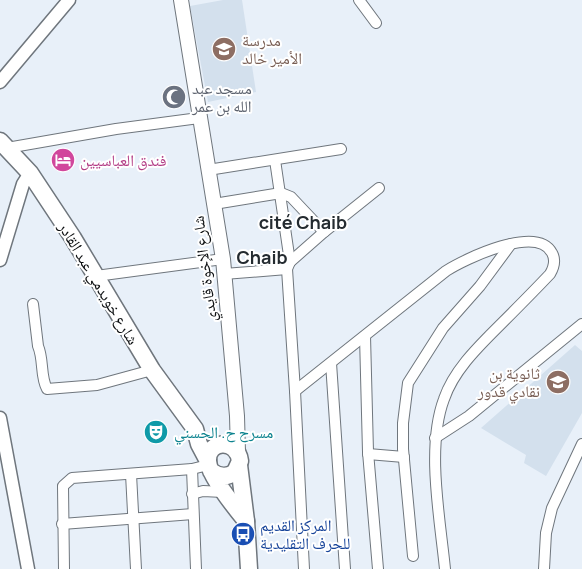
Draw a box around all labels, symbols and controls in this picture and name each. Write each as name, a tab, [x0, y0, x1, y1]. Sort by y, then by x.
place label: مدرسة الأمير خالد	[242, 29, 302, 69]
school or university icon: مدرسة الأمير خالد	[211, 36, 237, 62]
place label: مسجد عبد الله بن عمر	[191, 77, 252, 117]
mosque icon: مسجد عبد الله بن عمر	[161, 84, 187, 110]
hotel icon: فندق العباسيين	[50, 147, 76, 173]
place label: فندق العباسيين	[80, 149, 166, 171]
district label: cité Chaib	[259, 210, 347, 234]
street label: شارع الإخوة قايدي	[187, 214, 223, 323]
street label: شارع خويدمي عبد القادر	[51, 217, 144, 350]
district label: Chaib	[236, 245, 288, 269]
place label: ثانوية بن نقادي قدور	[477, 362, 541, 404]
school or university icon: ثانوية بن نقادي قدور	[545, 369, 571, 395]
theatre icon: مسرح ح. الحسني	[143, 419, 169, 445]
place label: مسرح ح. الحسني	[174, 421, 273, 445]
place label: المركز القديم للحرف التقليدية	[260, 514, 350, 554]
bus stop icon: المركز القديم للحرف التقليدية	[230, 521, 256, 547]

